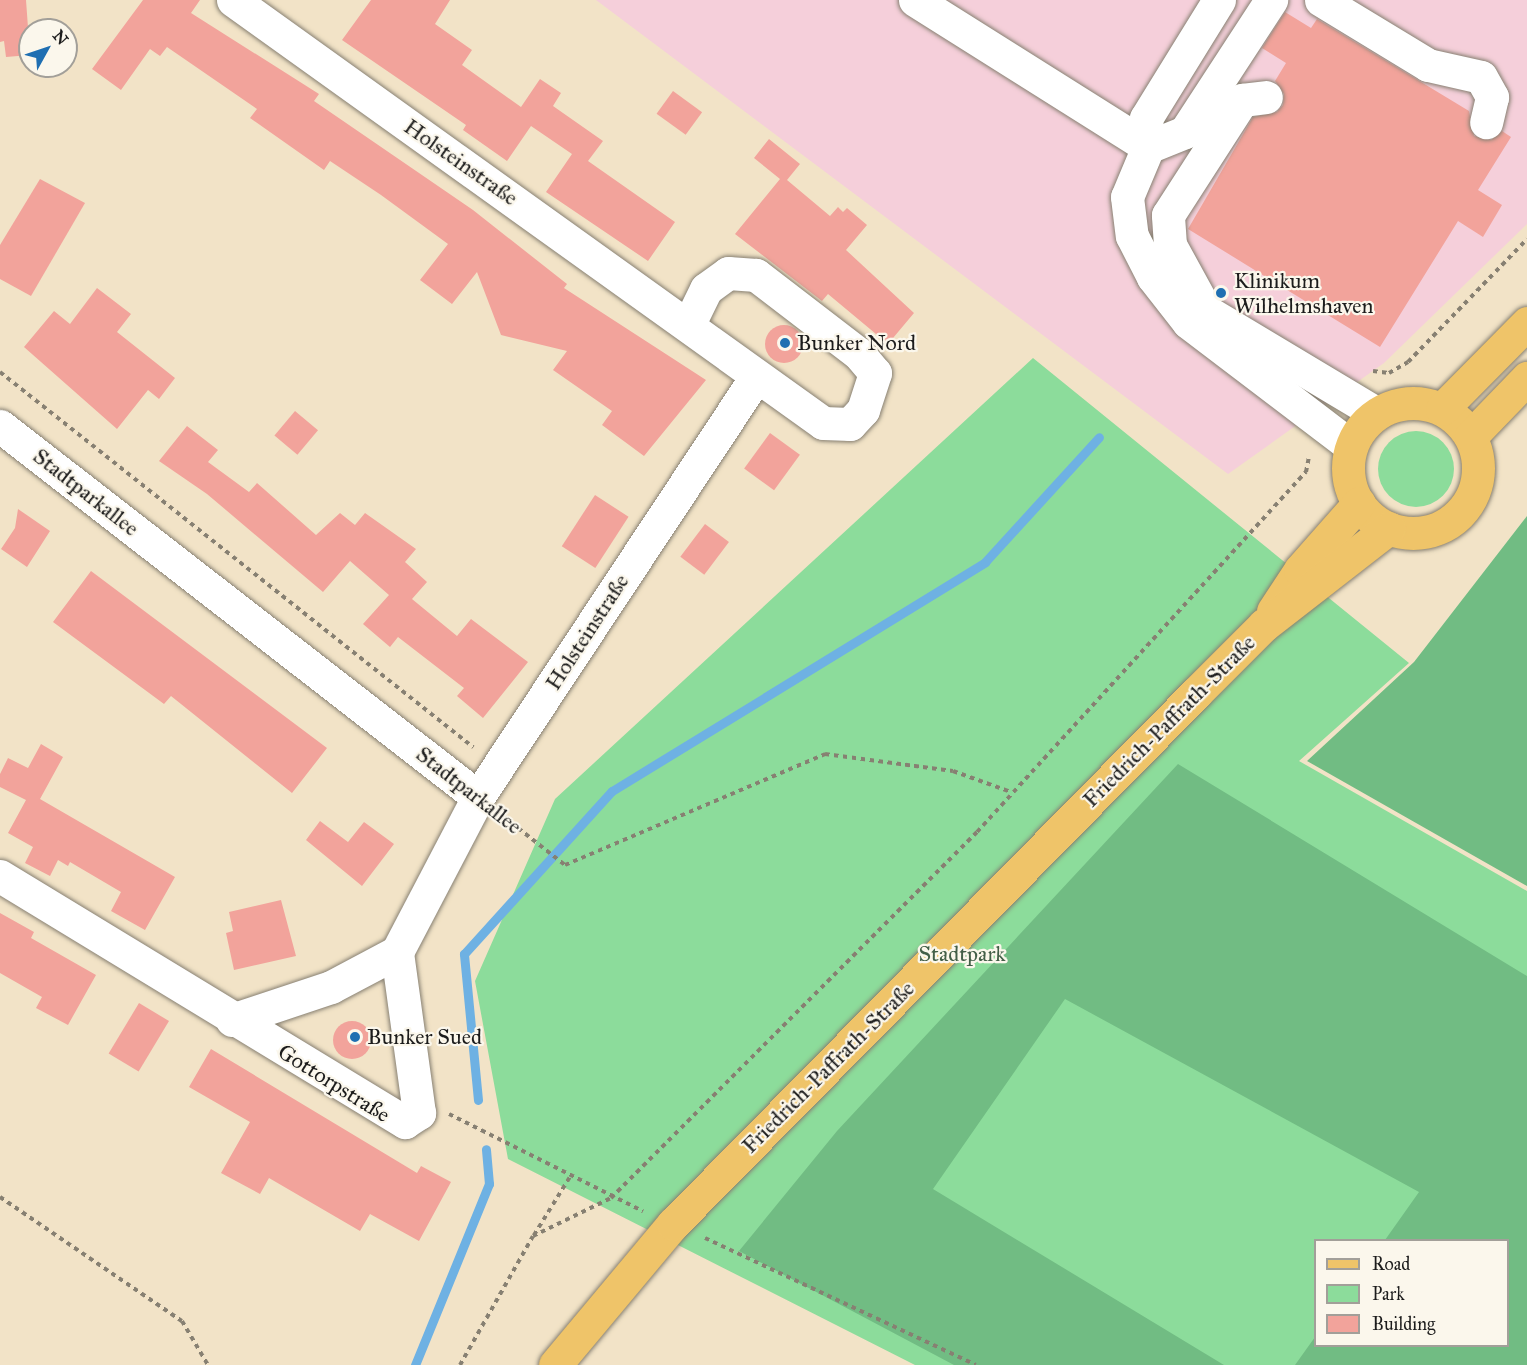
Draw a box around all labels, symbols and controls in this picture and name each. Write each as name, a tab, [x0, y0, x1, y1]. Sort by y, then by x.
north arrow	[18, 18, 78, 78]
text: N	[49, 26, 72, 49]
street label: Holsteinstraße	[399, 113, 523, 211]
place label: Klinikum Wilhelmshaven	[1234, 267, 1373, 318]
marker: Klinikum Wilhelmshaven	[1212, 284, 1230, 302]
place label: Bunker Nord	[797, 330, 916, 356]
marker: Bunker Nord	[778, 336, 792, 350]
street label: Stadtparkallee	[28, 443, 144, 541]
street label: Holsteinstraße	[540, 569, 634, 695]
street label: Friedrich-Paffrath-Straße	[1077, 629, 1261, 813]
street label: Stadtparkallee	[411, 741, 527, 839]
park label: Stadtpark	[918, 941, 1006, 967]
street label: Friedrich-Paffrath-Straße	[736, 975, 920, 1159]
place label: Bunker Sued	[367, 1024, 482, 1050]
marker: Bunker Sued	[348, 1030, 362, 1044]
street label: Gottorpstraße	[273, 1038, 395, 1128]
legend	[1314, 1239, 1509, 1347]
text: Road	[1372, 1253, 1410, 1275]
text: Park	[1372, 1283, 1405, 1305]
text: Building	[1372, 1313, 1435, 1335]

